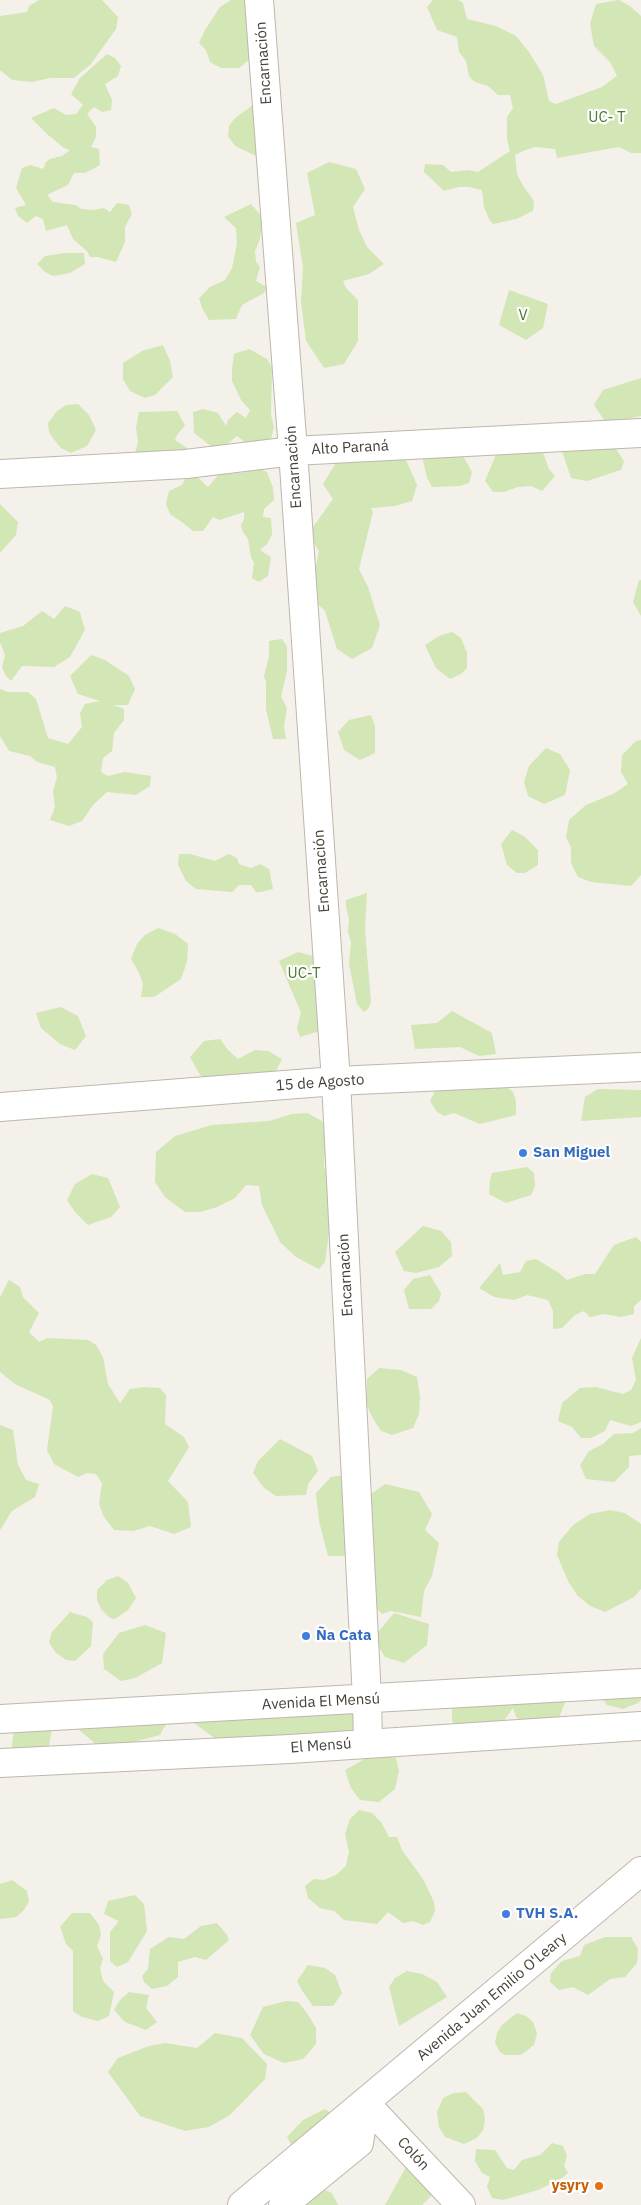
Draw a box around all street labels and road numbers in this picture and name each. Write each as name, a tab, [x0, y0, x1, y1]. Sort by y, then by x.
street label: Encarnación	[252, 21, 276, 105]
street label: Encarnación	[282, 425, 306, 509]
street label: Alto Paraná	[311, 437, 389, 459]
street label: Encarnación	[310, 829, 334, 913]
street label: 15 de Agosto	[275, 1071, 365, 1095]
street label: Encarnación	[335, 1233, 357, 1317]
street label: Avenida El Mensú	[261, 1690, 381, 1714]
street label: El Mensú	[290, 1735, 352, 1757]
street label: Avenida Juan Emilio O'Leary	[414, 1929, 570, 2065]
street label: Colón	[393, 2134, 433, 2174]

